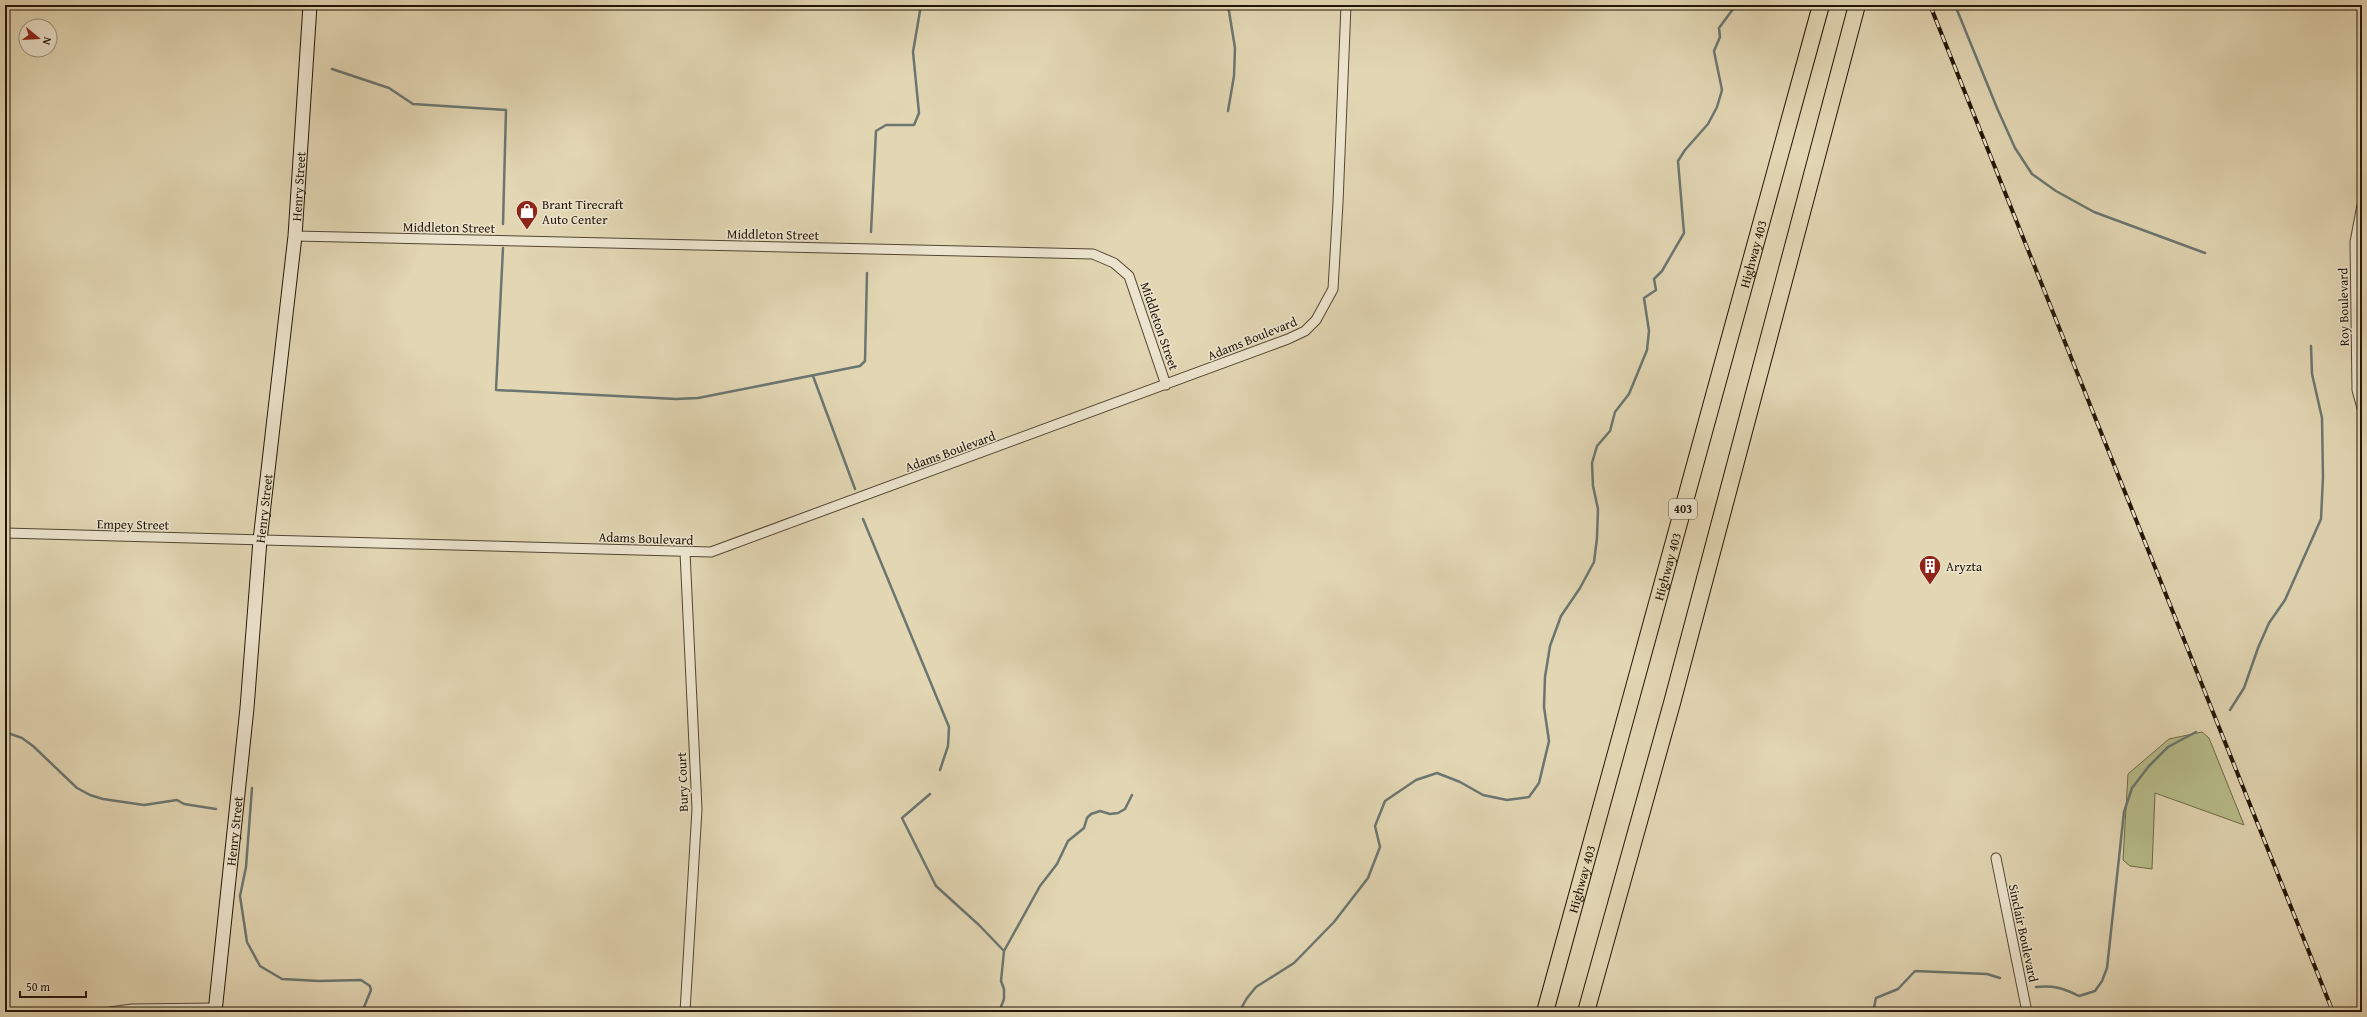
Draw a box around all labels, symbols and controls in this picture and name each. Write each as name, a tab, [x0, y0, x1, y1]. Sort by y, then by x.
north arrow	[18, 18, 58, 58]
text: N	[39, 35, 56, 48]
street label: Henry Street	[287, 151, 310, 222]
place label: Brant Tirecraft Auto Center	[542, 195, 624, 229]
shop icon: Brant Tirecraft Auto Center	[514, 198, 540, 231]
street label: Middleton Street	[403, 217, 496, 238]
street label: Highway 403	[1735, 218, 1772, 290]
street label: Middleton Street	[727, 224, 820, 245]
street label: Roy Boulevard	[2333, 267, 2354, 347]
street label: Middleton Street	[1136, 279, 1184, 373]
street label: Adams Boulevard	[1205, 312, 1300, 365]
street label: Adams Boulevard	[902, 426, 998, 477]
street label: Henry Street	[251, 472, 278, 544]
road number: 403	[1669, 499, 1697, 519]
street label: Empey Street	[97, 514, 170, 535]
street label: Adams Boulevard	[598, 527, 694, 550]
street label: Highway 403	[1649, 531, 1686, 603]
building icon: Aryzta	[1917, 553, 1943, 586]
place label: Aryzta	[1946, 557, 1983, 576]
street label: Bury Court	[672, 751, 693, 812]
street label: Henry Street	[221, 795, 248, 867]
street label: Highway 403	[1564, 843, 1600, 915]
street label: Sinclair Boulevard	[2004, 882, 2043, 984]
scale bar	[20, 973, 86, 999]
text: 50 m	[26, 978, 50, 995]

